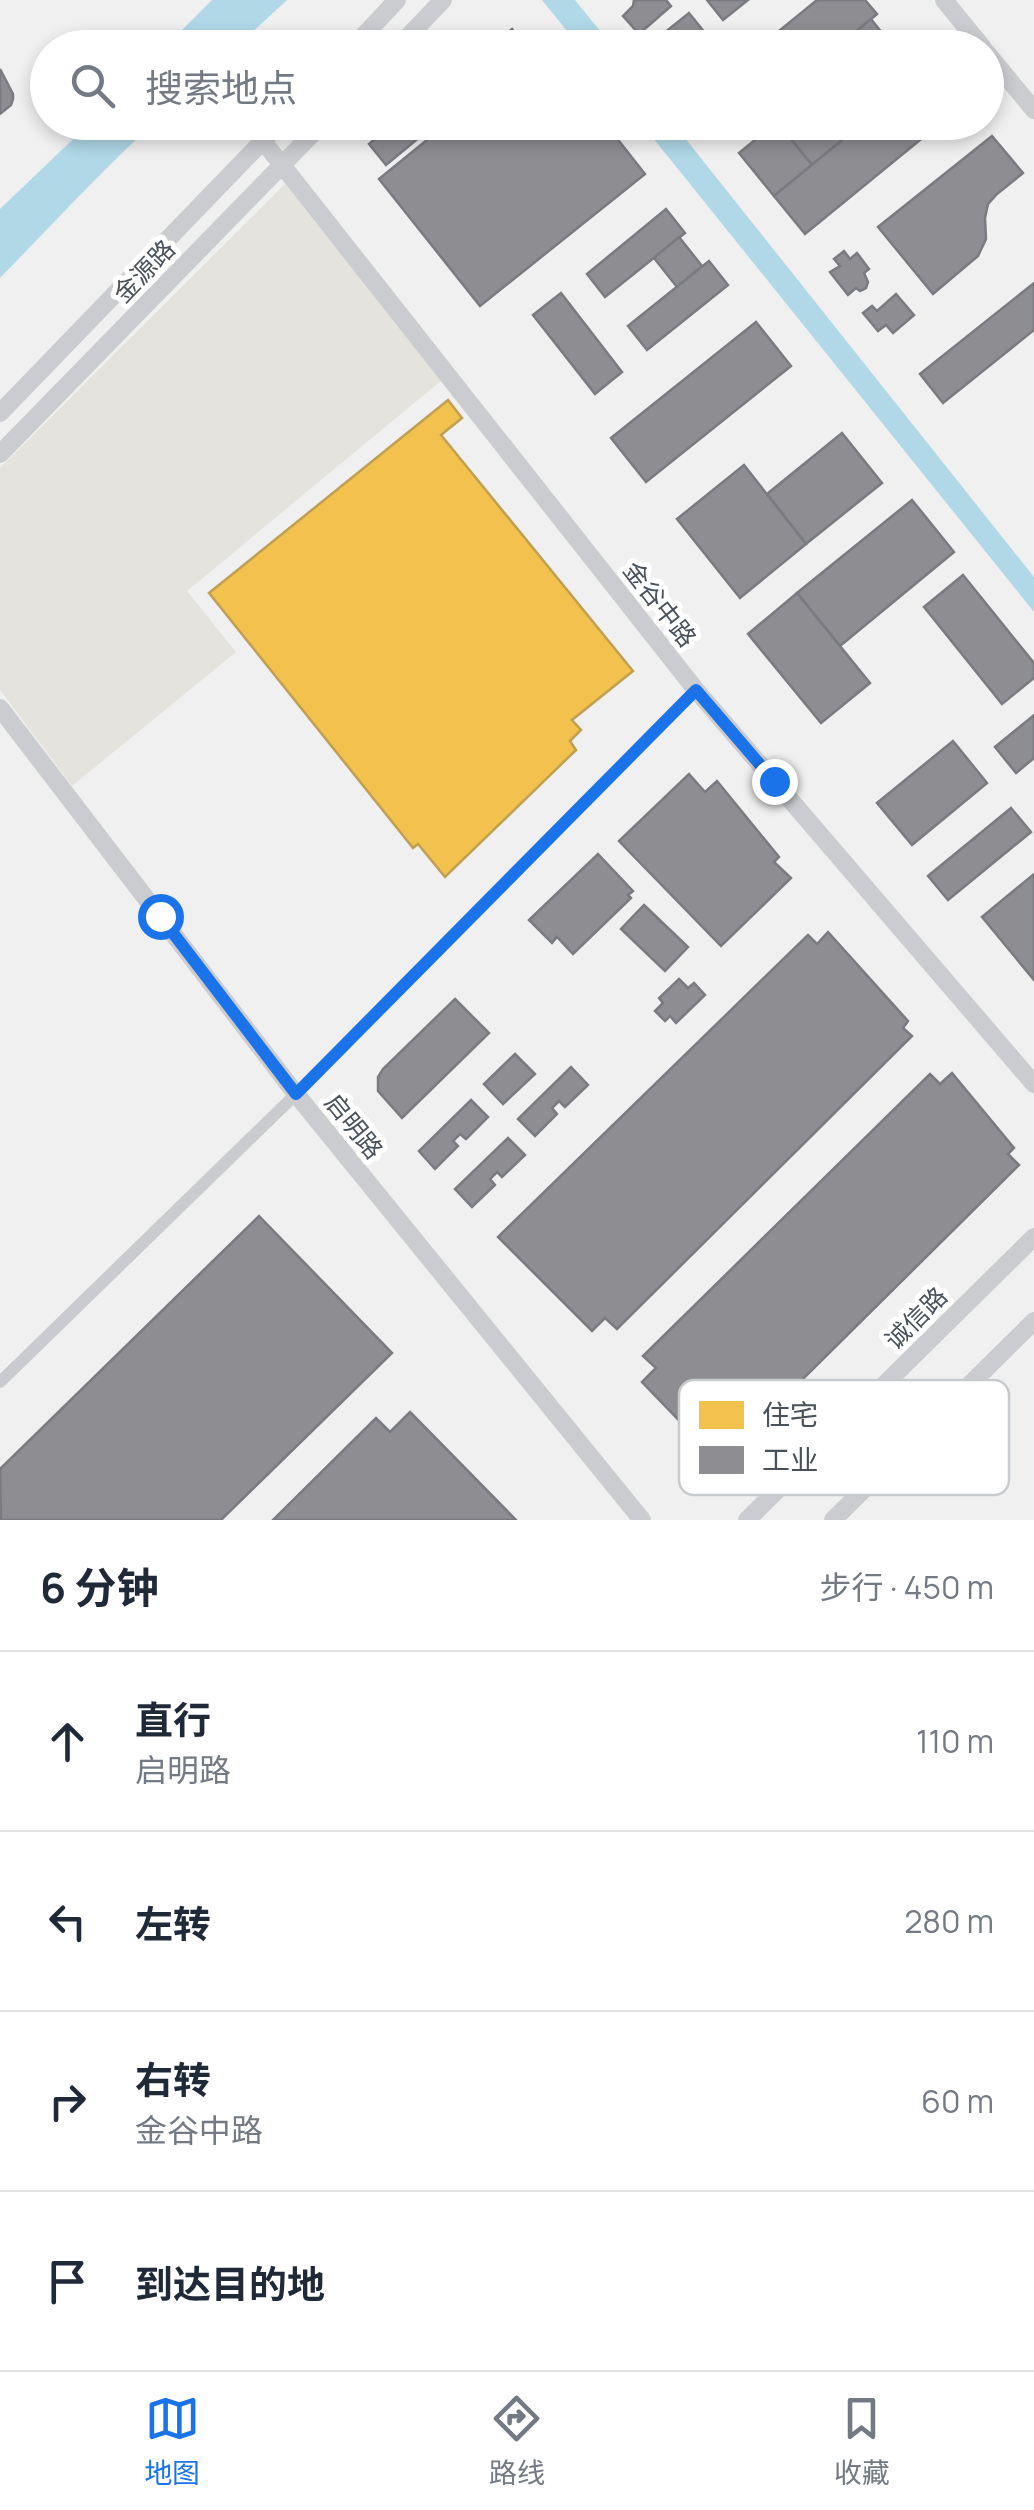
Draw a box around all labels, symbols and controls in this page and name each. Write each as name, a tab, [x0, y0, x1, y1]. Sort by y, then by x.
search box	[30, 30, 1004, 140]
icon: search	[65, 58, 120, 113]
text: 搜索地点	[145, 61, 297, 113]
street label: 金源路	[105, 232, 182, 310]
street label: 金谷中路	[616, 554, 705, 654]
route end	[752, 759, 798, 805]
route start	[138, 894, 184, 940]
street label: 启明路	[317, 1086, 392, 1166]
street label: 诚信路	[877, 1279, 955, 1357]
legend	[679, 1380, 1009, 1495]
text: 住宅	[762, 1395, 818, 1433]
text: 工业	[762, 1440, 818, 1478]
text: 6 分钟	[40, 1558, 159, 1616]
text: 步行 · 450 m	[820, 1565, 994, 1609]
text: 直行	[135, 1693, 211, 1745]
icon: ahead	[40, 1714, 95, 1769]
text: 110 m	[916, 1719, 994, 1763]
text: 启明路	[135, 1748, 231, 1792]
icon: left	[40, 1894, 95, 1949]
text: 左转	[135, 1897, 211, 1949]
text: 280 m	[904, 1899, 994, 1943]
text: 右转	[135, 2053, 211, 2105]
icon: right	[40, 2074, 95, 2129]
text: 60 m	[921, 2079, 994, 2123]
text: 金谷中路	[135, 2108, 263, 2152]
icon: arrive	[40, 2254, 95, 2309]
text: 到达目的地	[135, 2257, 325, 2309]
tab: 地图	[144, 2391, 200, 2491]
tab: 路线	[489, 2391, 545, 2491]
tab: 收藏	[834, 2391, 890, 2491]

